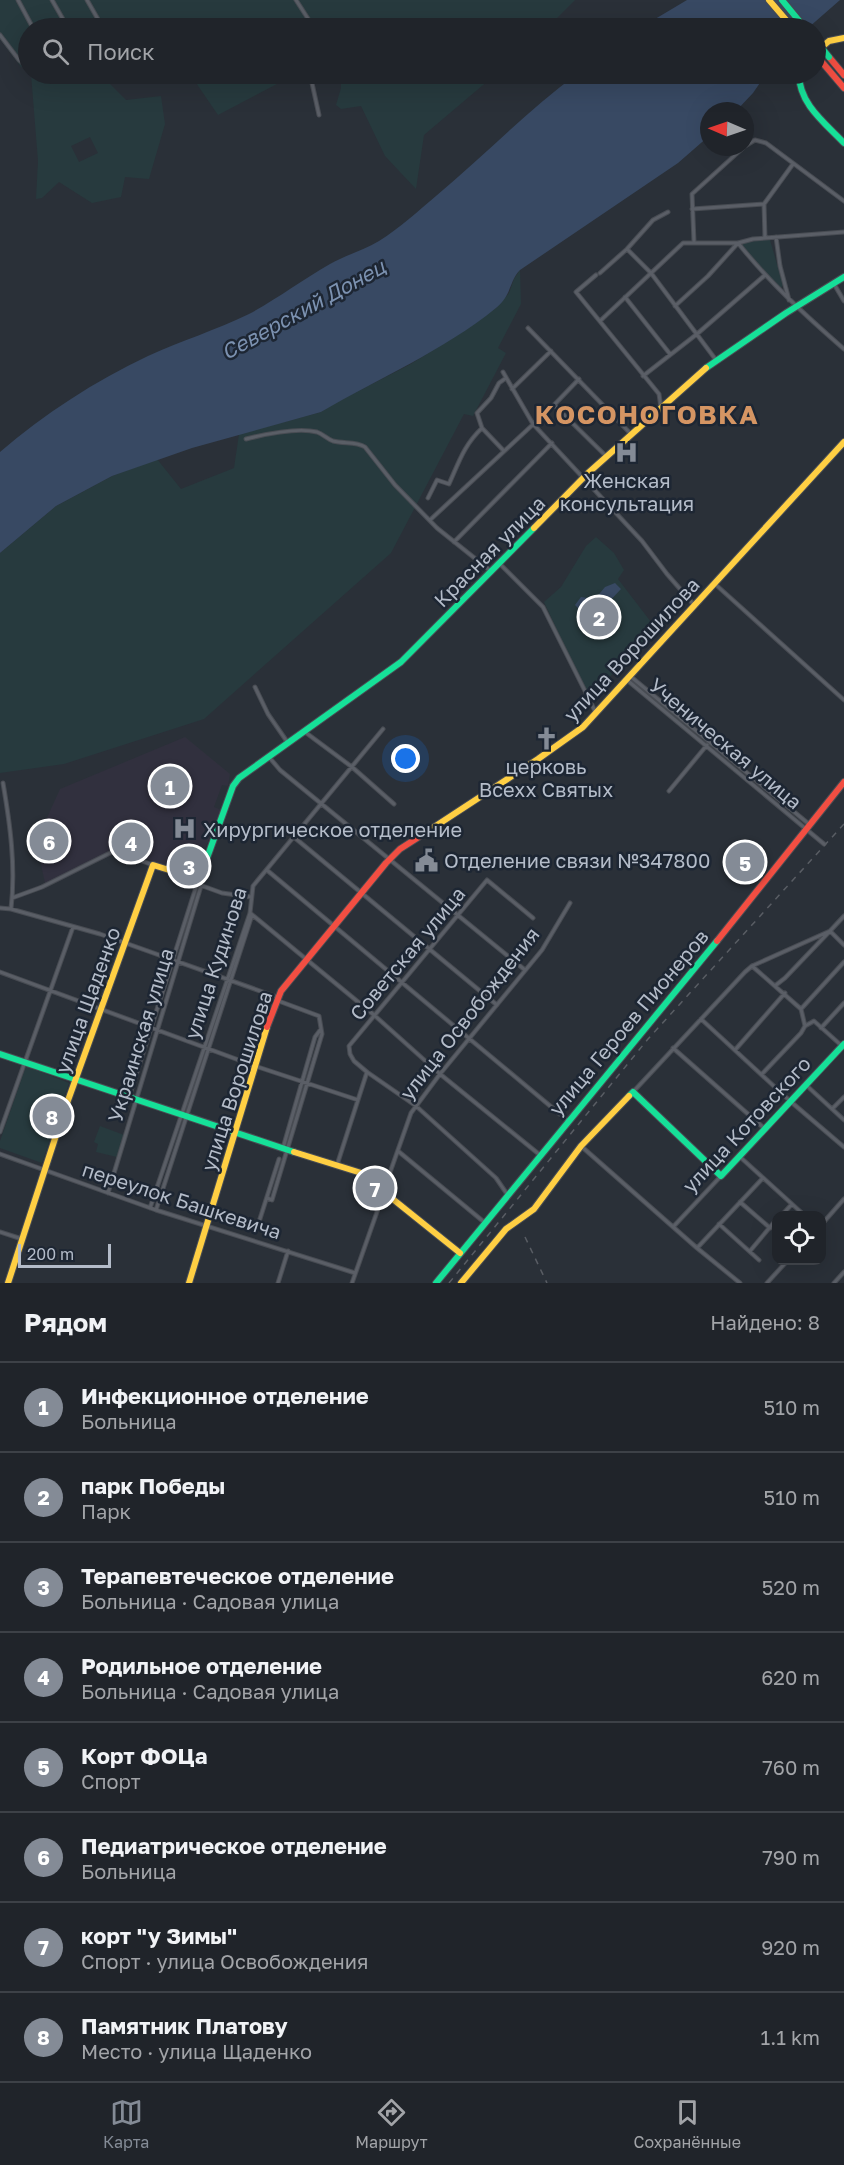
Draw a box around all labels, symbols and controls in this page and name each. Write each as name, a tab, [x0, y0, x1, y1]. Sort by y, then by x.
search box	[18, 18, 826, 84]
icon: search	[39, 35, 72, 68]
text: Поиск	[87, 38, 155, 65]
north arrow	[700, 102, 754, 156]
water label: Северский Донец	[216, 253, 390, 365]
district label: КОСОНОГОВКА	[535, 399, 759, 430]
hospital icon: Женская консультация	[614, 440, 640, 466]
place label: Женская консультация	[560, 468, 694, 515]
street label: Красная улица	[429, 491, 549, 611]
street label: улица Ворошилова	[558, 572, 704, 726]
pin: 2	[580, 594, 618, 640]
street label: Ученическая улица	[645, 672, 807, 814]
church icon: церковь Всехх Святых	[533, 725, 559, 751]
your location	[391, 744, 420, 773]
place label: церковь Всехх Святых	[479, 754, 613, 801]
pin: 1	[150, 764, 190, 808]
hospital icon: Хирургическое отделение	[172, 816, 198, 842]
place label: Хирургическое отделение	[203, 817, 462, 841]
pin: 6	[29, 818, 68, 864]
pin: 4	[112, 820, 150, 864]
pin: 5	[726, 840, 764, 884]
pin: 3	[170, 844, 208, 888]
public building icon: Отделение связи №347800	[413, 847, 439, 873]
place label: Отделение связи №347800	[444, 848, 710, 872]
street label: Советская улица	[344, 882, 470, 1024]
street label: улица Кудинова	[179, 884, 251, 1042]
street label: улица Освобождения	[394, 922, 544, 1104]
street label: улица Щаденко	[49, 924, 125, 1076]
street label: улица Героев Пионеров	[543, 924, 713, 1120]
street label: Украинская улица	[102, 945, 178, 1125]
street label: улица Ворошилова	[196, 988, 276, 1174]
street label: улица Котовского	[677, 1051, 815, 1197]
pin: 8	[32, 1094, 72, 1138]
street label: переулок Башкевича	[80, 1157, 284, 1243]
pin: 7	[356, 1166, 394, 1210]
map controls	[772, 1211, 826, 1265]
button: locate	[772, 1211, 826, 1265]
scale bar	[18, 1241, 111, 1268]
text: 200 m	[27, 1244, 74, 1264]
text: Рядом	[24, 1307, 107, 1338]
text: Найдено: 8	[710, 1310, 820, 1334]
text: Инфекционное отделение	[81, 1382, 369, 1409]
text: 1	[38, 1395, 49, 1419]
text: 510 m	[764, 1395, 820, 1419]
text: Больница	[81, 1409, 177, 1433]
text: парк Победы	[81, 1472, 225, 1499]
text: 2	[37, 1485, 50, 1509]
text: 510 m	[764, 1485, 820, 1509]
text: Парк	[81, 1499, 131, 1523]
text: Терапевтеческое отделение	[81, 1562, 394, 1589]
text: 3	[37, 1575, 50, 1599]
text: 520 m	[762, 1575, 820, 1599]
text: Больница · Садовая улица	[81, 1589, 339, 1613]
text: Родильное отделение	[81, 1652, 322, 1679]
text: 4	[37, 1665, 50, 1689]
text: 620 m	[761, 1665, 820, 1689]
text: Больница · Садовая улица	[81, 1679, 339, 1703]
text: Корт ФОЦа	[81, 1742, 207, 1769]
text: 5	[37, 1755, 50, 1779]
text: 760 m	[762, 1755, 820, 1779]
text: Спорт	[81, 1769, 141, 1793]
text: Педиатрическое отделение	[81, 1832, 387, 1859]
text: 6	[37, 1845, 50, 1869]
text: 790 m	[762, 1845, 820, 1869]
text: Больница	[81, 1859, 177, 1883]
text: корт "у Зимы"	[81, 1922, 237, 1949]
text: 7	[38, 1935, 49, 1959]
text: 920 m	[761, 1935, 820, 1959]
text: Спорт · улица Освобождения	[81, 1949, 368, 1973]
text: Памятник Платову	[81, 2012, 288, 2039]
text: 8	[37, 2025, 50, 2049]
text: 1.1 km	[761, 2025, 820, 2049]
text: Место · улица Щаденко	[81, 2039, 312, 2063]
tab: Карта	[103, 2096, 149, 2152]
tab: Маршрут	[355, 2096, 428, 2152]
tab: Сохранённые	[634, 2096, 741, 2152]

